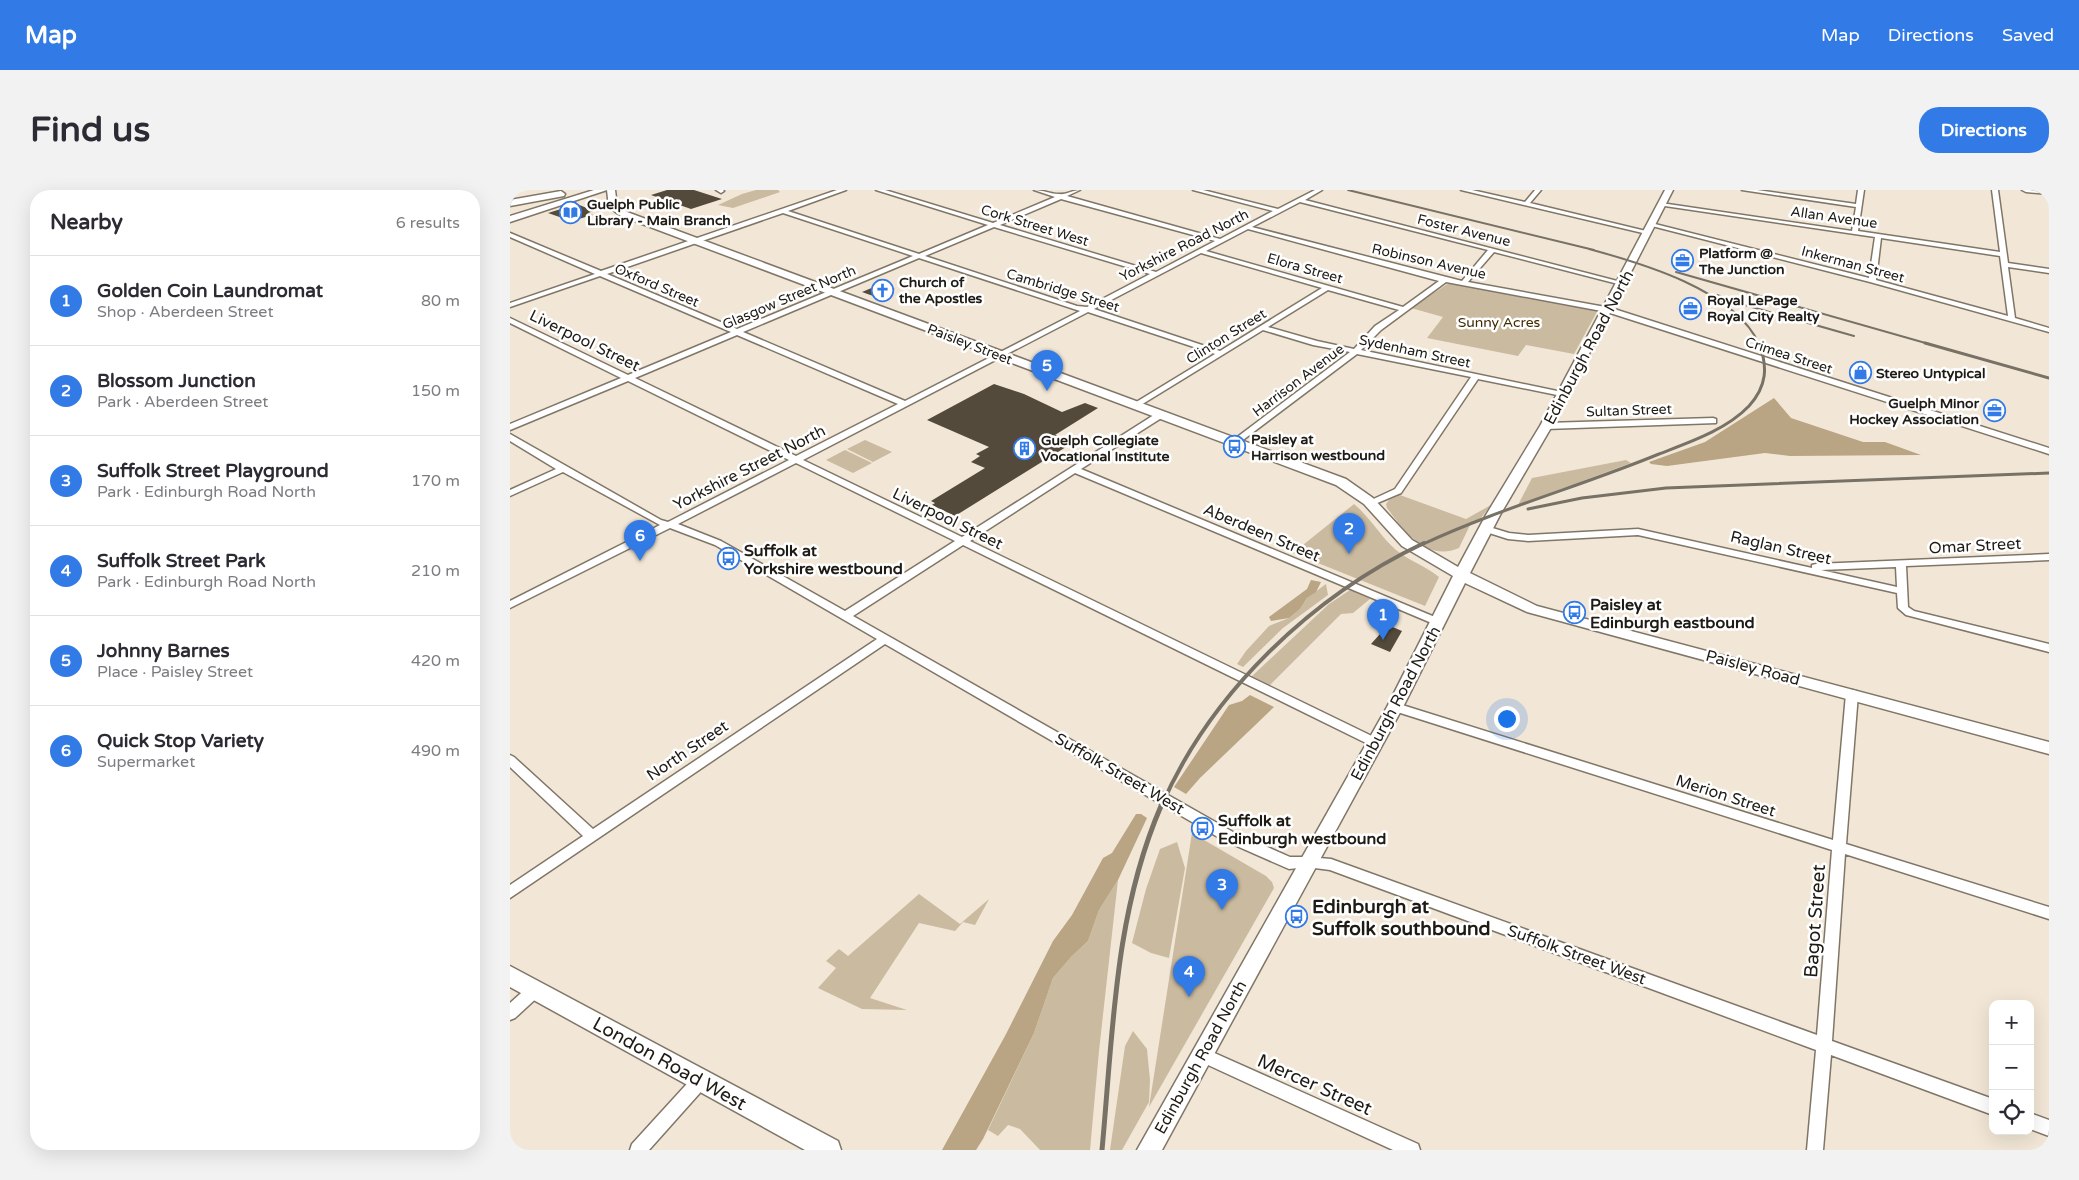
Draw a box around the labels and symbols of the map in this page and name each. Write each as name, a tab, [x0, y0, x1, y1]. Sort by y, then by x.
place label: Guelph Public Library - Main Branch	[587, 196, 731, 229]
library icon: Guelph Public Library - Main Branch	[559, 200, 583, 224]
street label: Cork Street West	[979, 201, 1091, 250]
street label: Allan Avenue	[1789, 203, 1878, 232]
street label: Yorkshire Road North	[1117, 206, 1252, 285]
street label: Foster Avenue	[1416, 211, 1512, 250]
street label: Robinson Avenue	[1370, 240, 1488, 283]
street label: Inkerman Street	[1799, 243, 1907, 287]
place label: Platform @ The Junction	[1698, 245, 1784, 278]
office icon: Platform @ The Junction	[1671, 249, 1695, 273]
street label: Elora Street	[1265, 250, 1345, 288]
street label: Oxford Street	[612, 260, 702, 311]
street label: Glasgow Street North	[720, 262, 858, 333]
street label: Cambridge Street	[1004, 265, 1122, 316]
street label: Edinburgh Road North	[1540, 267, 1638, 428]
place label: Church of the Apostles	[898, 274, 983, 307]
church icon: Church of the Apostles	[871, 278, 895, 302]
place label: Royal LePage Royal City Realty	[1707, 292, 1820, 325]
office icon: Royal LePage Royal City Realty	[1679, 296, 1703, 320]
street label: Clinton Street	[1183, 305, 1270, 368]
street label: Liverpool Street	[526, 306, 643, 376]
park label: Sunny Acres	[1458, 314, 1541, 331]
street label: Paisley Street	[925, 320, 1015, 369]
street label: Sydenham Street	[1357, 331, 1473, 372]
street label: Crimea Street	[1743, 333, 1835, 378]
street label: Harrison Avenue	[1249, 340, 1347, 420]
pin: 5	[1031, 350, 1063, 391]
shop icon: Stereo Untypical	[1848, 361, 1872, 385]
place label: Stereo Untypical	[1876, 365, 1985, 382]
place label: Guelph Minor Hockey Association	[1849, 395, 1980, 428]
office icon: Guelph Minor Hockey Association	[1983, 399, 2007, 423]
street label: Sultan Street	[1586, 400, 1673, 420]
street label: Yorkshire Street North	[670, 421, 829, 515]
place label: Paisley at Harrison westbound	[1251, 431, 1385, 464]
place label: Guelph Collegiate Vocational Institute	[1041, 432, 1169, 465]
bus stop icon: Paisley at Harrison westbound	[1223, 435, 1247, 459]
building icon: Guelph Collegiate Vocational Institute	[1013, 436, 1037, 460]
street label: Liverpool Street	[889, 484, 1006, 554]
street label: Aberdeen Street	[1200, 499, 1323, 566]
pin: 2	[1333, 513, 1365, 554]
pin: 6	[624, 520, 656, 561]
street label: Raglan Street	[1728, 527, 1833, 569]
street label: Omar Street	[1928, 534, 2022, 558]
place label: Suffolk at Yorkshire westbound	[744, 541, 903, 579]
bus stop icon: Suffolk at Yorkshire westbound	[716, 547, 740, 571]
place label: Paisley at Edinburgh eastbound	[1590, 595, 1755, 633]
pin: 1	[1367, 599, 1399, 640]
bus stop icon: Paisley at Edinburgh eastbound	[1562, 601, 1586, 625]
street label: Edinburgh Road North	[1347, 623, 1445, 784]
street label: Paisley Road	[1703, 646, 1802, 690]
your location	[1494, 706, 1520, 732]
street label: North Street	[643, 716, 732, 785]
street label: Suffolk Street West	[1051, 729, 1188, 819]
street label: Merion Street	[1673, 770, 1778, 821]
place label: Suffolk at Edinburgh westbound	[1218, 811, 1386, 849]
bus stop icon: Suffolk at Edinburgh westbound	[1190, 817, 1214, 841]
street label: Bagot Street	[1800, 864, 1830, 979]
pin: 3	[1206, 869, 1238, 910]
place label: Edinburgh at Suffolk southbound	[1312, 896, 1491, 940]
bus stop icon: Edinburgh at Suffolk southbound	[1284, 905, 1308, 929]
street label: Suffolk Street West	[1505, 921, 1649, 989]
pin: 4	[1173, 956, 1205, 997]
street label: Edinburgh Road North	[1150, 977, 1251, 1138]
street label: London Road West	[589, 1013, 750, 1115]
street label: Mercer Street	[1254, 1050, 1375, 1120]

